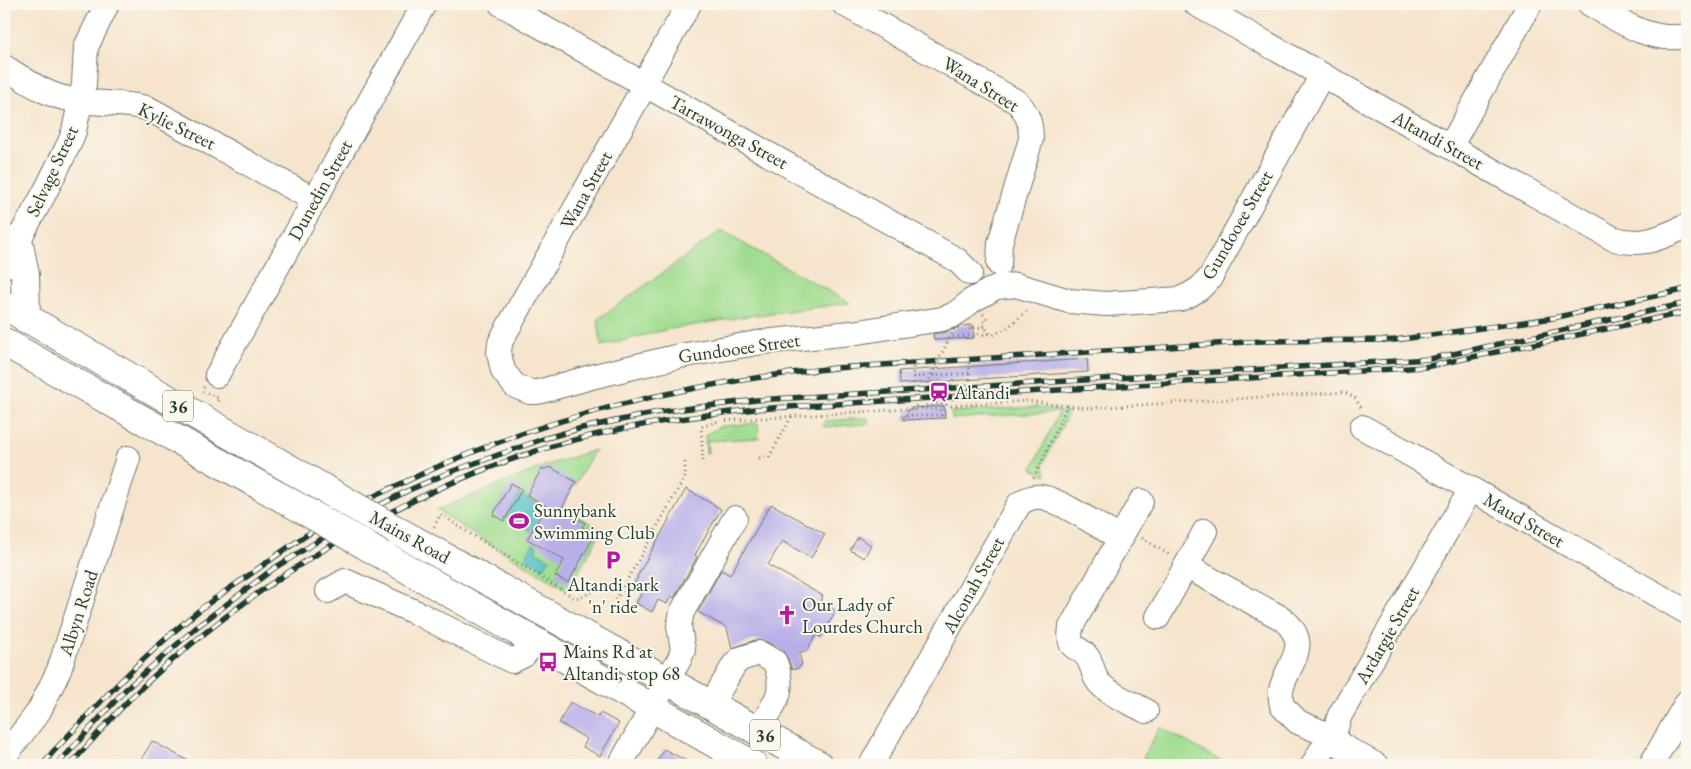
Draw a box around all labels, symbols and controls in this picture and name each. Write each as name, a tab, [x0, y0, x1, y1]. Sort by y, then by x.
street label: Wana Street	[938, 51, 1024, 117]
street label: Tarrawonga Street	[665, 89, 793, 175]
street label: Kylie Street	[134, 96, 220, 156]
street label: Altandi Street	[1387, 104, 1488, 175]
street label: Selvage Street	[20, 121, 84, 221]
street label: Dunedin Street	[282, 135, 358, 245]
street label: Wana Street	[554, 146, 618, 234]
street label: Gundooee Street	[1196, 166, 1278, 284]
street label: Gundooee Street	[677, 327, 801, 369]
place label: Altandi	[953, 380, 1010, 405]
station icon: Altandi	[928, 381, 950, 403]
road number: 36	[163, 391, 193, 422]
street label: Maud Street	[1479, 487, 1569, 553]
place label: Sunnybank Swimming Club	[534, 498, 655, 545]
street label: Mains Road	[365, 505, 455, 570]
sports icon: Sunnybank Swimming Club	[508, 510, 530, 532]
street label: Alconah Street	[936, 532, 1010, 639]
parking icon: Altandi park 'n' ride	[602, 549, 624, 571]
street label: Albyn Road	[52, 566, 104, 660]
place label: Altandi park 'n' ride	[566, 572, 660, 619]
street label: Ardargie Street	[1348, 582, 1425, 689]
place label: Our Lady of Lourdes Church	[802, 592, 923, 639]
church icon: Our Lady of Lourdes Church	[776, 604, 798, 626]
place label: Mains Rd at Altandi, stop 68	[562, 639, 680, 686]
bus stop icon: Mains Rd at Altandi, stop 68	[537, 651, 559, 673]
road number: 36	[750, 720, 780, 750]

